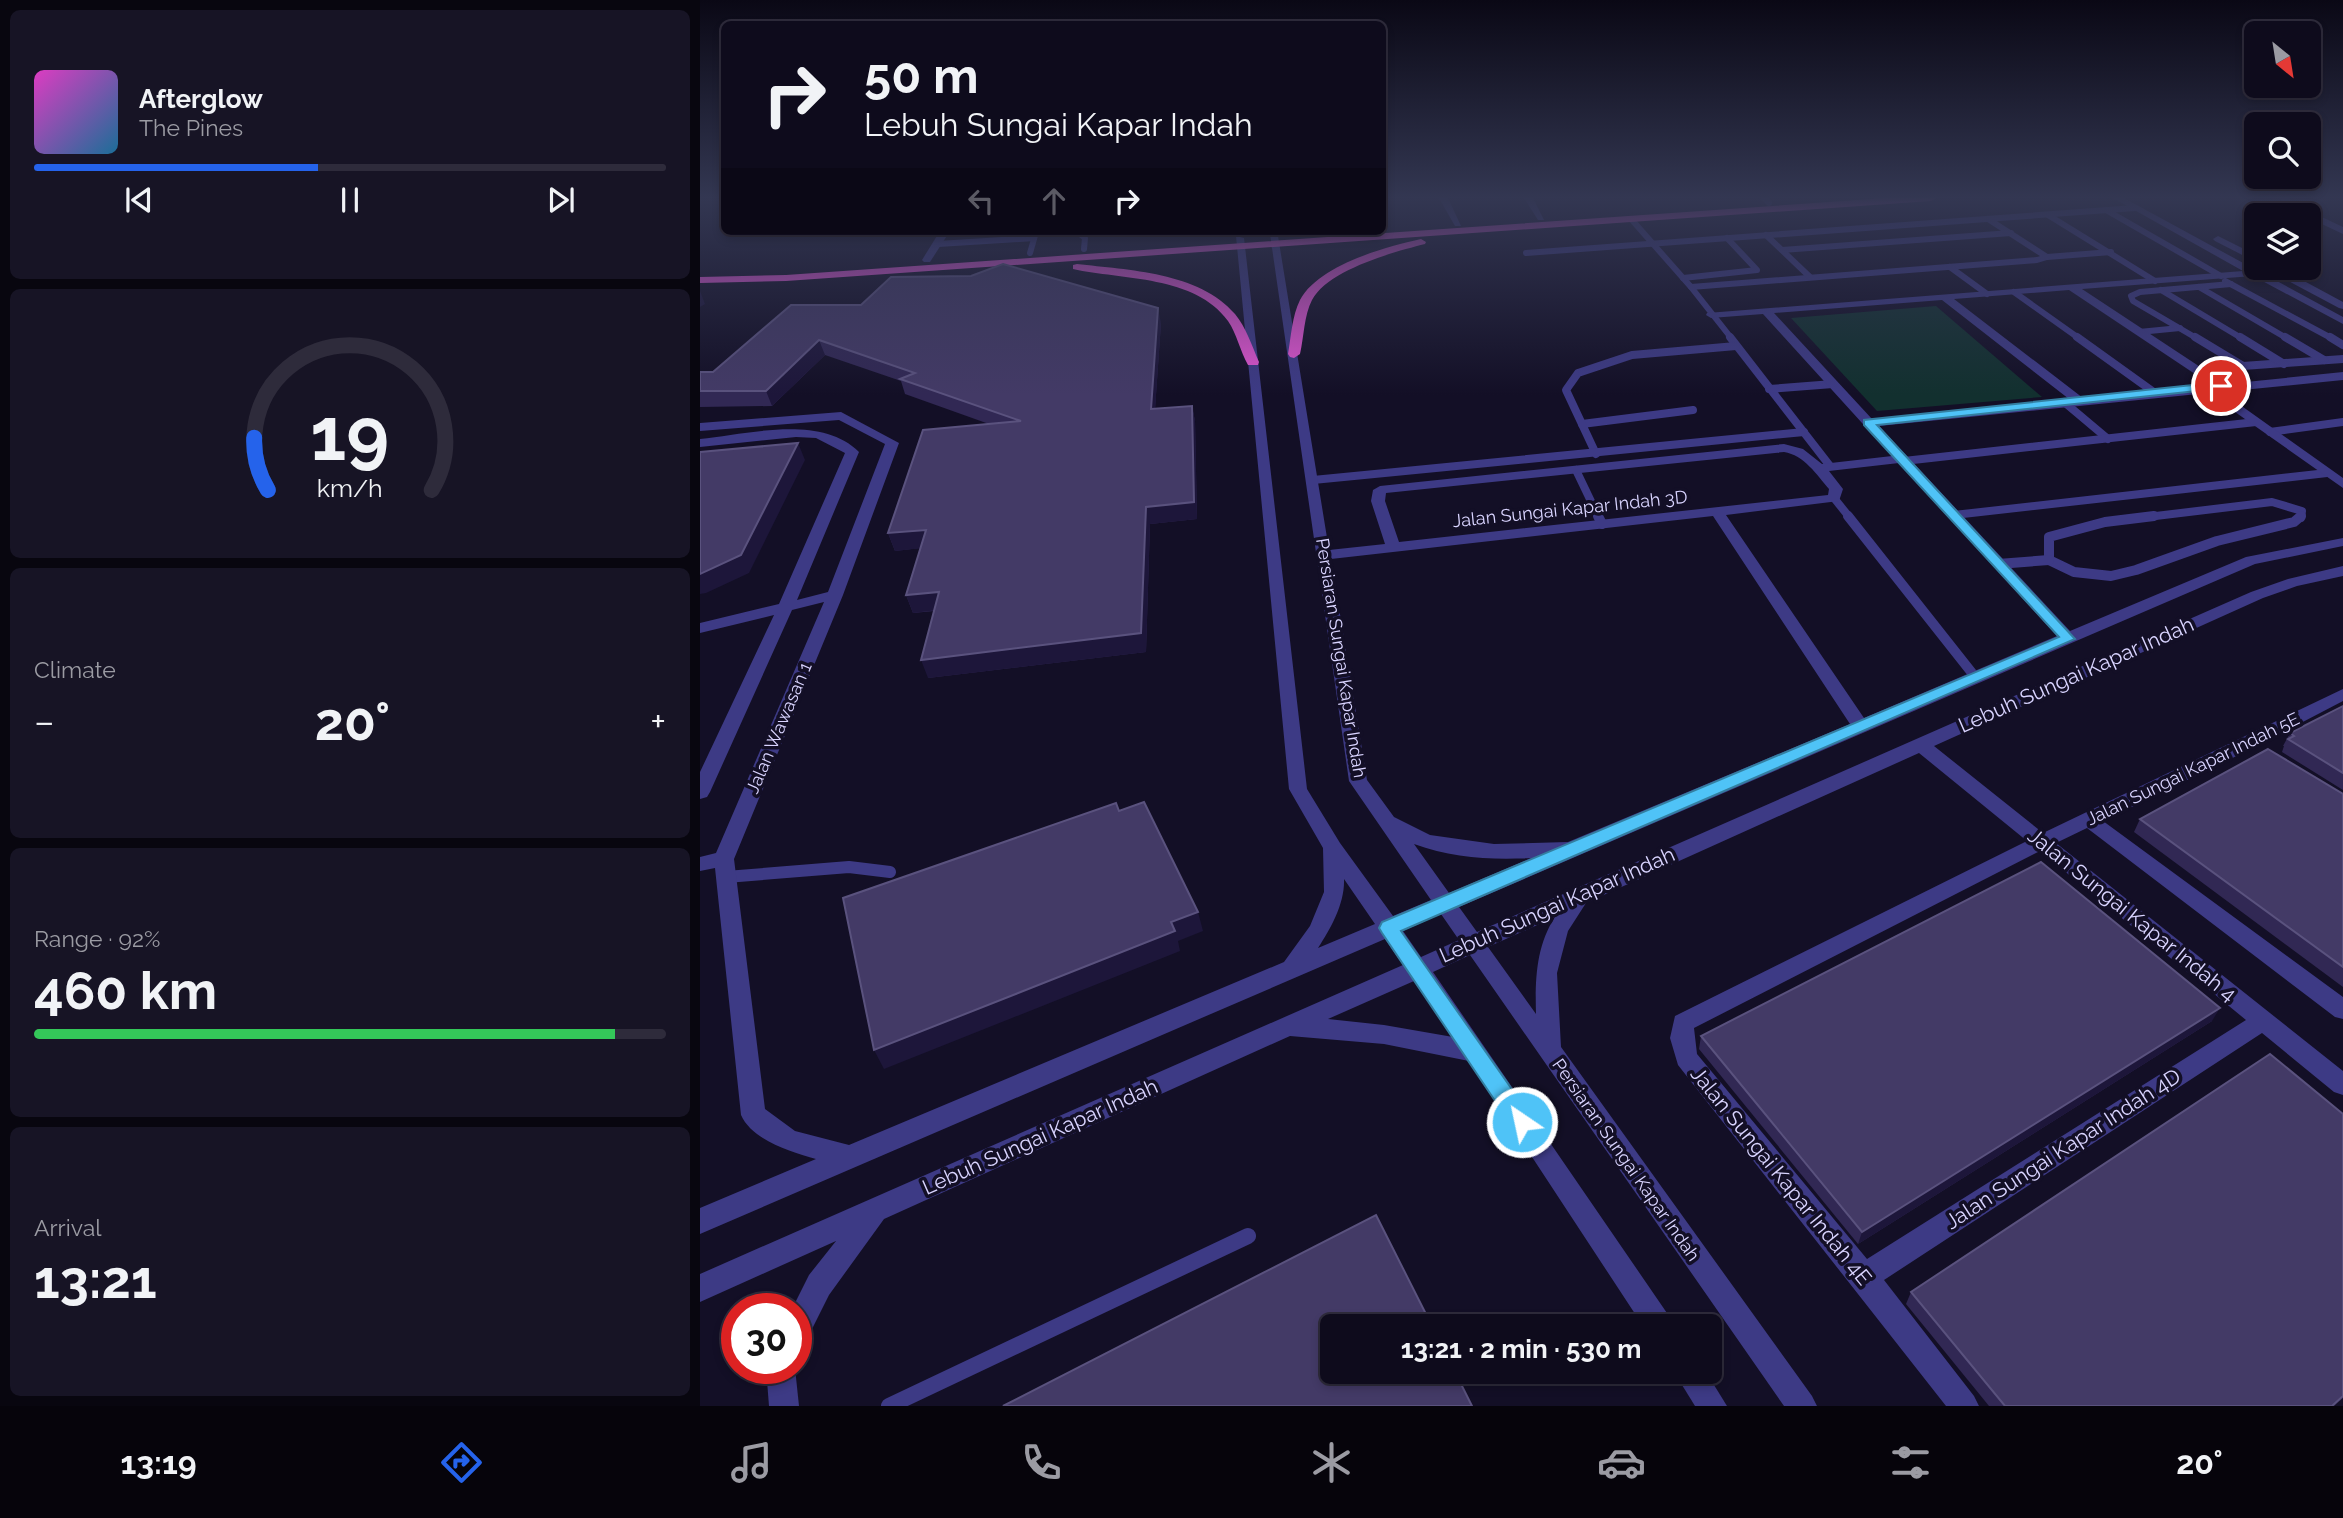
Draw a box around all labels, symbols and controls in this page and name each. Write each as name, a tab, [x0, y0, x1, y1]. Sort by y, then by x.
north arrow	[2244, 21, 2320, 98]
map controls	[2244, 21, 2321, 280]
text: 50 m	[864, 47, 979, 104]
icon: right	[749, 49, 840, 140]
text: Afterglow	[139, 84, 263, 114]
text: Lebuh Sungai Kapar Indah	[864, 106, 1253, 143]
button: search	[2244, 112, 2321, 189]
text: The Pines	[139, 114, 243, 141]
icon: previous	[120, 181, 158, 219]
icon: pause	[331, 181, 369, 219]
icon: next	[542, 181, 580, 219]
icon: left	[962, 182, 1000, 220]
icon: ahead	[1035, 182, 1073, 220]
icon: right	[1108, 182, 1146, 220]
button: layers	[2244, 203, 2321, 280]
pin	[2191, 356, 2251, 416]
icon: arrive	[2202, 367, 2240, 405]
text: 19	[311, 392, 389, 477]
text: km/h	[317, 473, 383, 503]
street label: Jalan Sungai Kapar Indah 3D	[1452, 486, 1689, 531]
street label: Persiaran Sungai Kapar Indah	[1312, 537, 1371, 779]
street label: Lebuh Sungai Kapar Indah	[1954, 611, 2197, 738]
text: Climate	[34, 656, 116, 683]
street label: Jalan Wawasan 1	[741, 659, 816, 797]
text: 20°	[315, 691, 390, 752]
text: −	[34, 699, 54, 744]
text: +	[650, 699, 666, 744]
street label: Jalan Sungai Kapar Indah 5E	[2083, 708, 2303, 829]
street label: Jalan Sungai Kapar Indah 4	[2023, 823, 2241, 1006]
street label: Lebuh Sungai Kapar Indah	[1435, 841, 1678, 968]
text: Range · 92%	[34, 925, 160, 952]
text: 460 km	[34, 960, 217, 1021]
street label: Persiaran Sungai Kapar Indah	[1548, 1054, 1705, 1265]
street label: Jalan Sungai Kapar Indah 4E	[1686, 1062, 1877, 1290]
street label: Jalan Sungai Kapar Indah 4D	[1940, 1063, 2185, 1234]
street label: Lebuh Sungai Kapar Indah	[918, 1073, 1161, 1200]
position arrow	[1485, 1085, 1559, 1159]
text: Arrival	[34, 1214, 101, 1241]
text: 13:21	[34, 1249, 157, 1310]
speed limit sign: 30	[721, 1293, 812, 1384]
text: 13:21 · 2 min · 530 m	[1401, 1334, 1641, 1364]
icon: directions	[437, 1438, 486, 1487]
icon: music	[727, 1438, 776, 1487]
icon: phone	[1017, 1438, 1066, 1487]
icon: climate	[1307, 1438, 1356, 1487]
icon: car	[1597, 1438, 1646, 1487]
icon: filters	[1886, 1438, 1935, 1487]
text: 13:19	[120, 1444, 197, 1481]
text: 20°	[2176, 1444, 2223, 1481]

